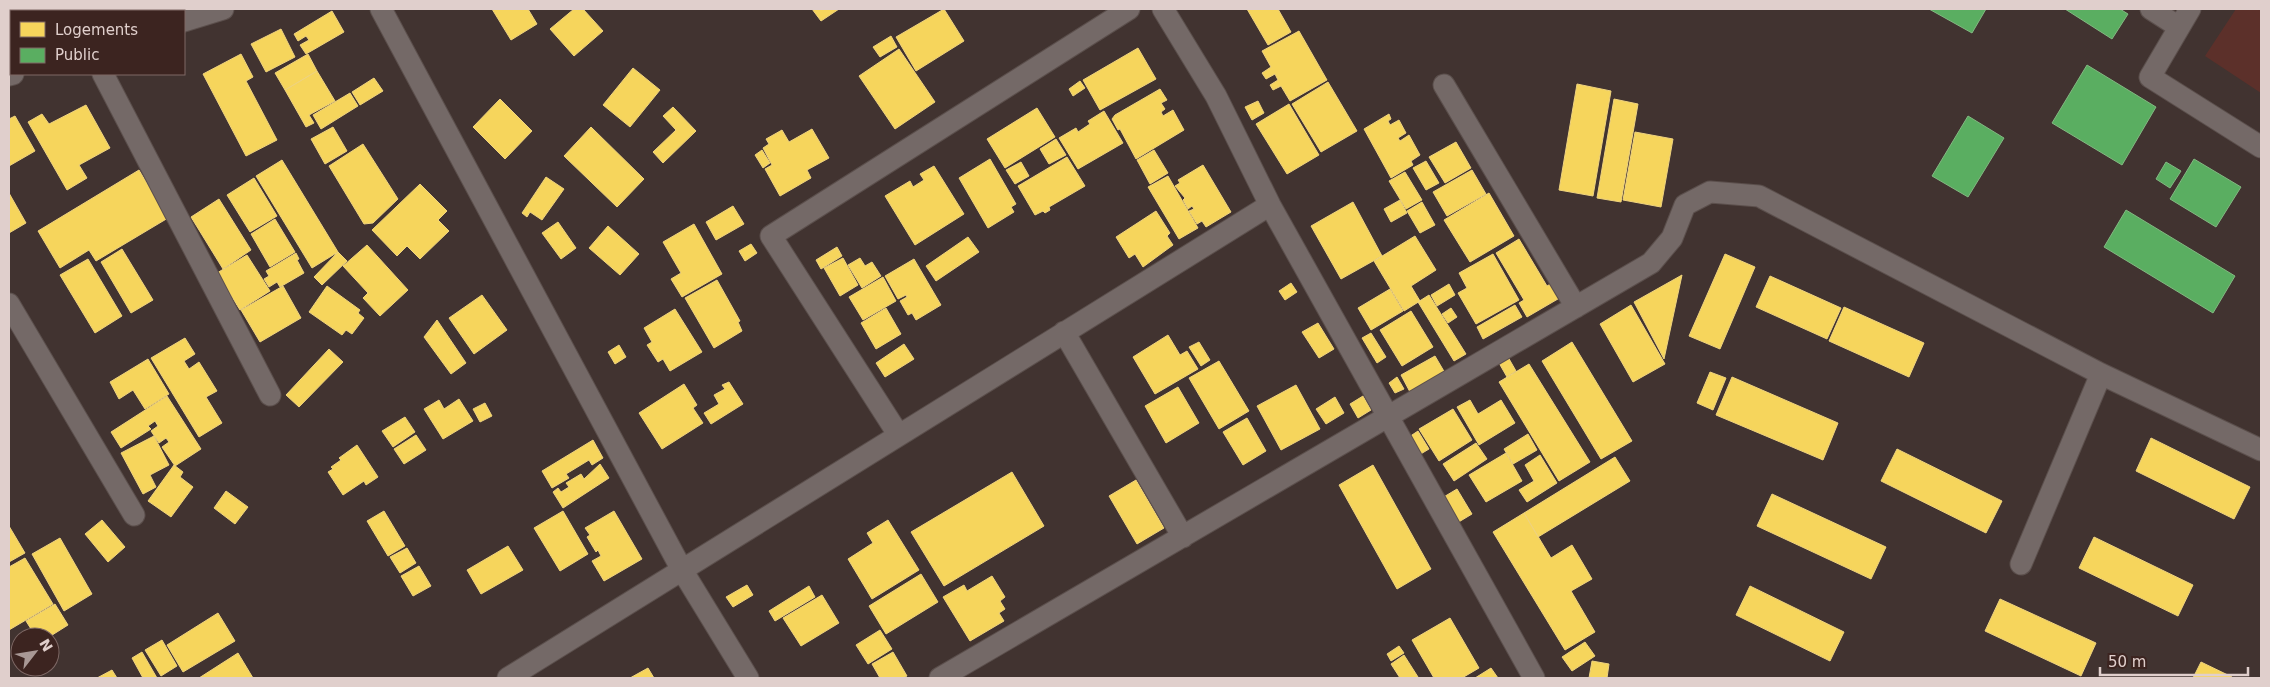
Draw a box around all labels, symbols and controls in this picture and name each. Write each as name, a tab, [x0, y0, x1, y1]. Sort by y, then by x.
legend	[10, 10, 185, 75]
text: Logements	[55, 21, 138, 39]
text: Public	[55, 46, 99, 64]
north arrow	[10, 627, 60, 677]
text: N	[36, 636, 56, 654]
scale bar	[2100, 644, 2248, 676]
text: 50 m	[2108, 653, 2146, 671]

